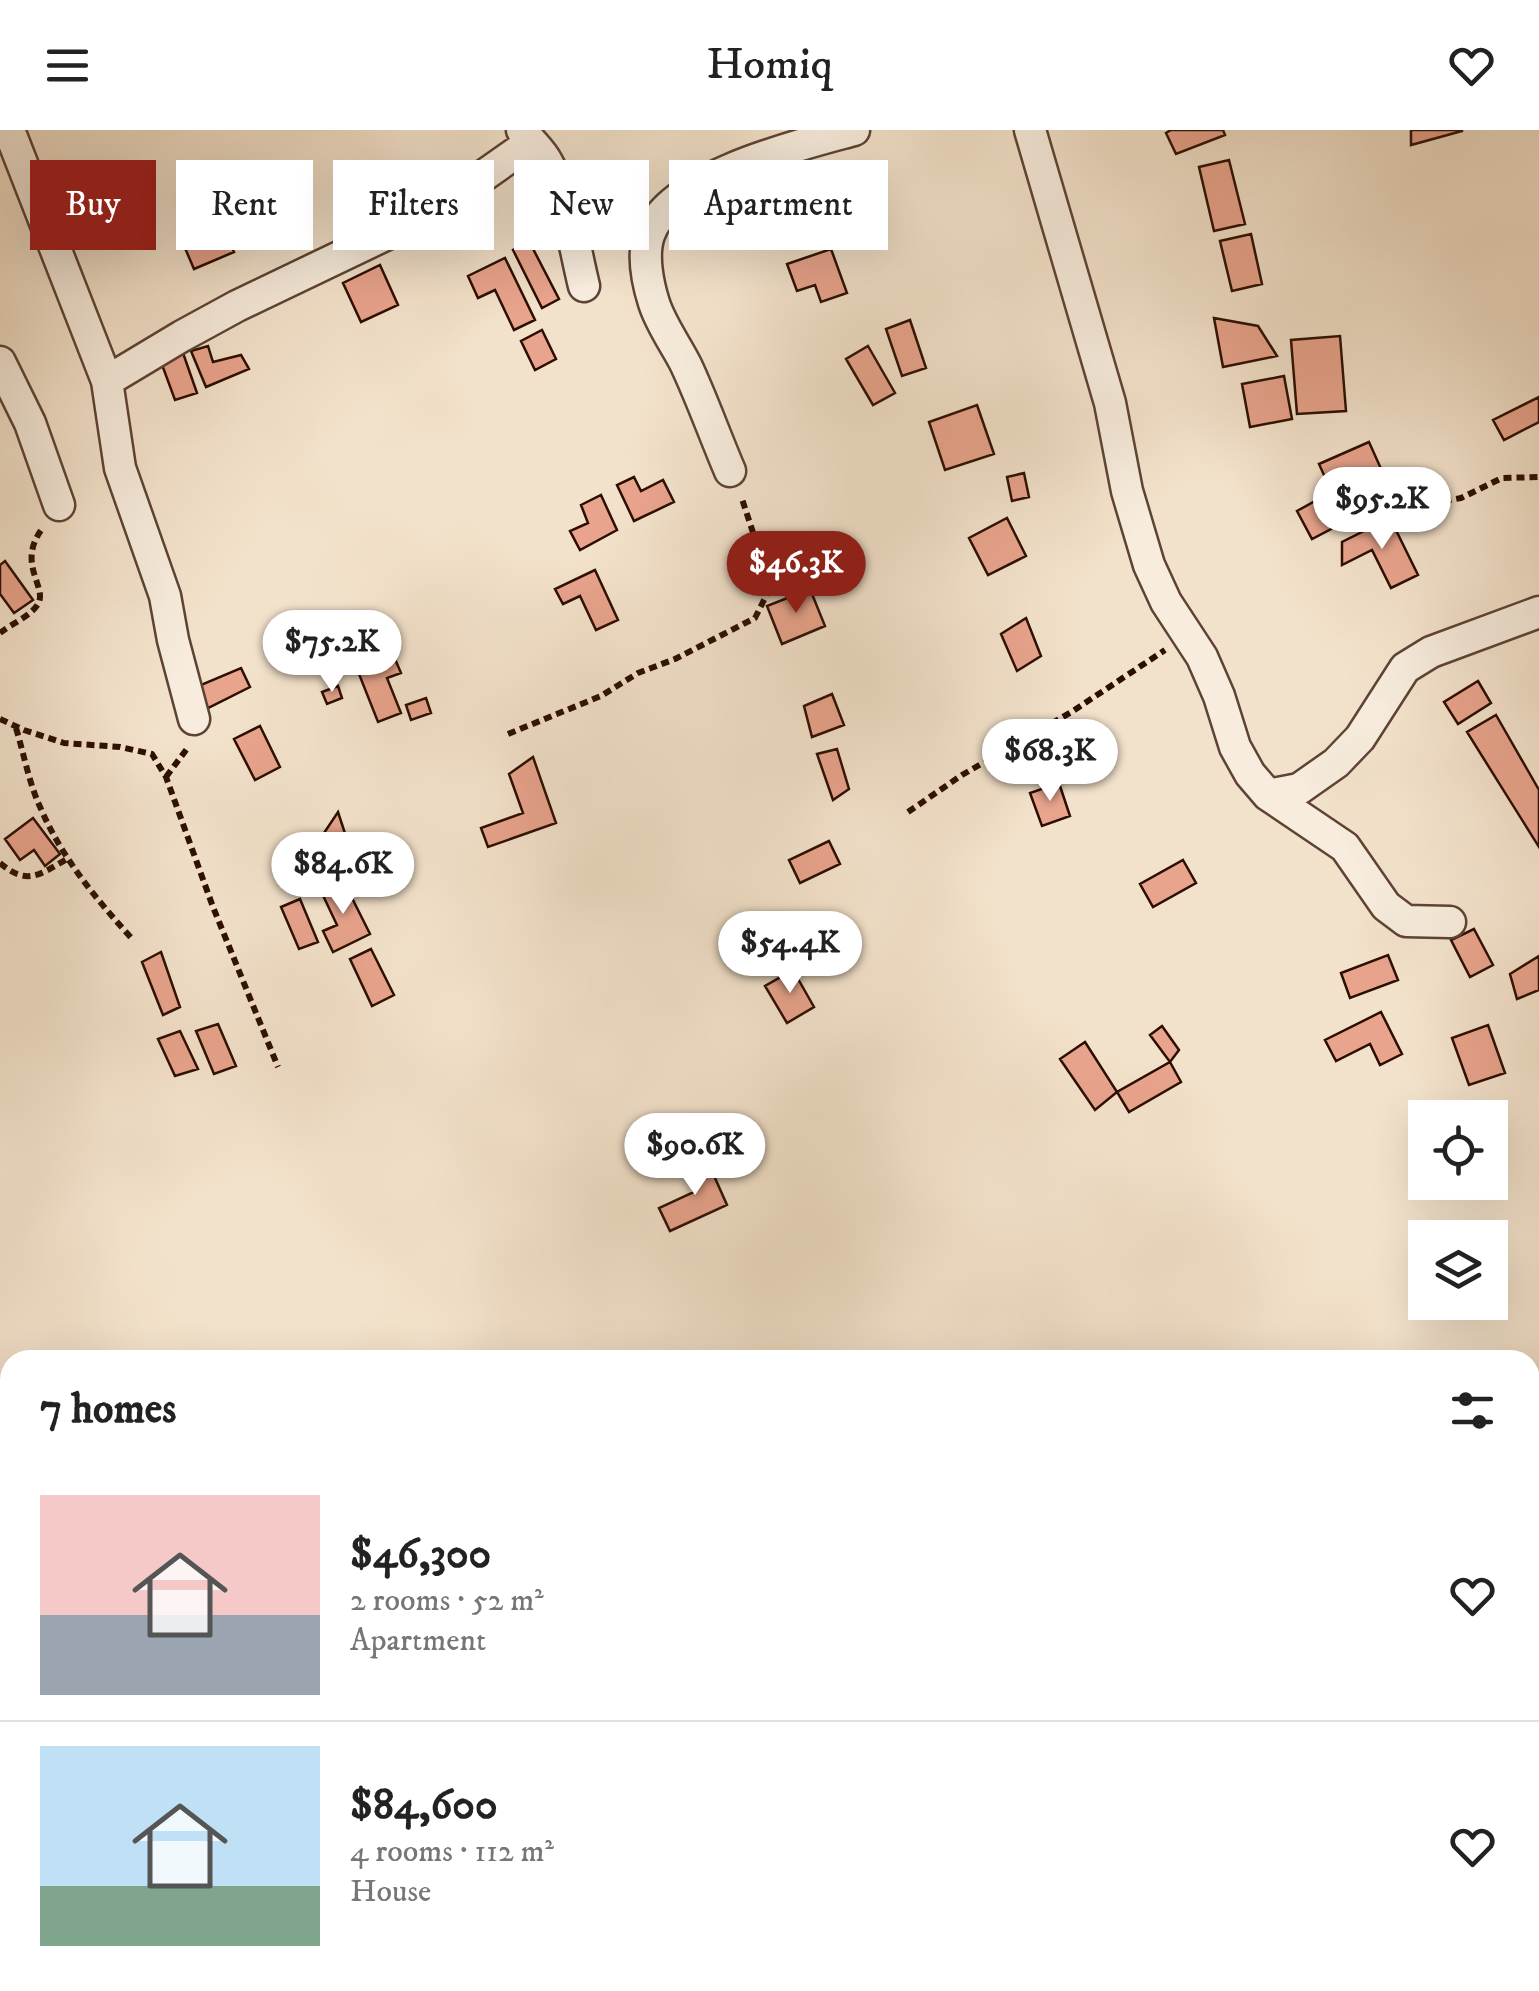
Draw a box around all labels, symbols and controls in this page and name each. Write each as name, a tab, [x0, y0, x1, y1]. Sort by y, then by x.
text: Homiq	[706, 37, 833, 93]
icon: menu	[40, 38, 95, 93]
icon: heart	[1444, 38, 1499, 93]
chip: Buy	[30, 160, 156, 250]
chip: Rent	[176, 160, 313, 250]
chip: Filters	[333, 160, 494, 250]
chip: New	[514, 160, 649, 250]
chip: Apartment	[669, 160, 888, 250]
pin: $95.2K	[1301, 467, 1463, 552]
text: $95.2K	[1335, 479, 1429, 519]
pin: $46.3K	[715, 531, 877, 616]
text: $46.3K	[749, 543, 843, 583]
pin: $75.2K	[251, 610, 413, 695]
text: $75.2K	[285, 622, 379, 662]
pin: $68.3K	[969, 719, 1131, 804]
text: $68.3K	[1004, 731, 1096, 771]
pin: $84.6K	[262, 832, 424, 917]
text: $84.6K	[293, 844, 393, 884]
pin: $54.4K	[709, 911, 871, 996]
text: $54.4K	[740, 923, 840, 963]
map controls	[1408, 1100, 1508, 1320]
button: locate	[1408, 1100, 1508, 1200]
pin: $90.6K	[614, 1113, 776, 1198]
text: $90.6K	[646, 1125, 744, 1165]
button: layers	[1408, 1220, 1508, 1320]
icon: filters	[1445, 1383, 1500, 1438]
text: 7 homes	[40, 1384, 176, 1436]
text: $46,300	[350, 1529, 491, 1581]
icon: home	[120, 1535, 240, 1655]
icon: heart	[1445, 1568, 1500, 1623]
text: 2 rooms · 52 m²	[350, 1581, 544, 1621]
text: Apartment	[350, 1621, 486, 1661]
text: $84,600	[350, 1780, 498, 1832]
icon: home	[120, 1786, 240, 1906]
icon: heart	[1445, 1819, 1500, 1874]
text: 4 rooms · 112 m²	[350, 1832, 554, 1872]
text: House	[350, 1872, 431, 1912]

